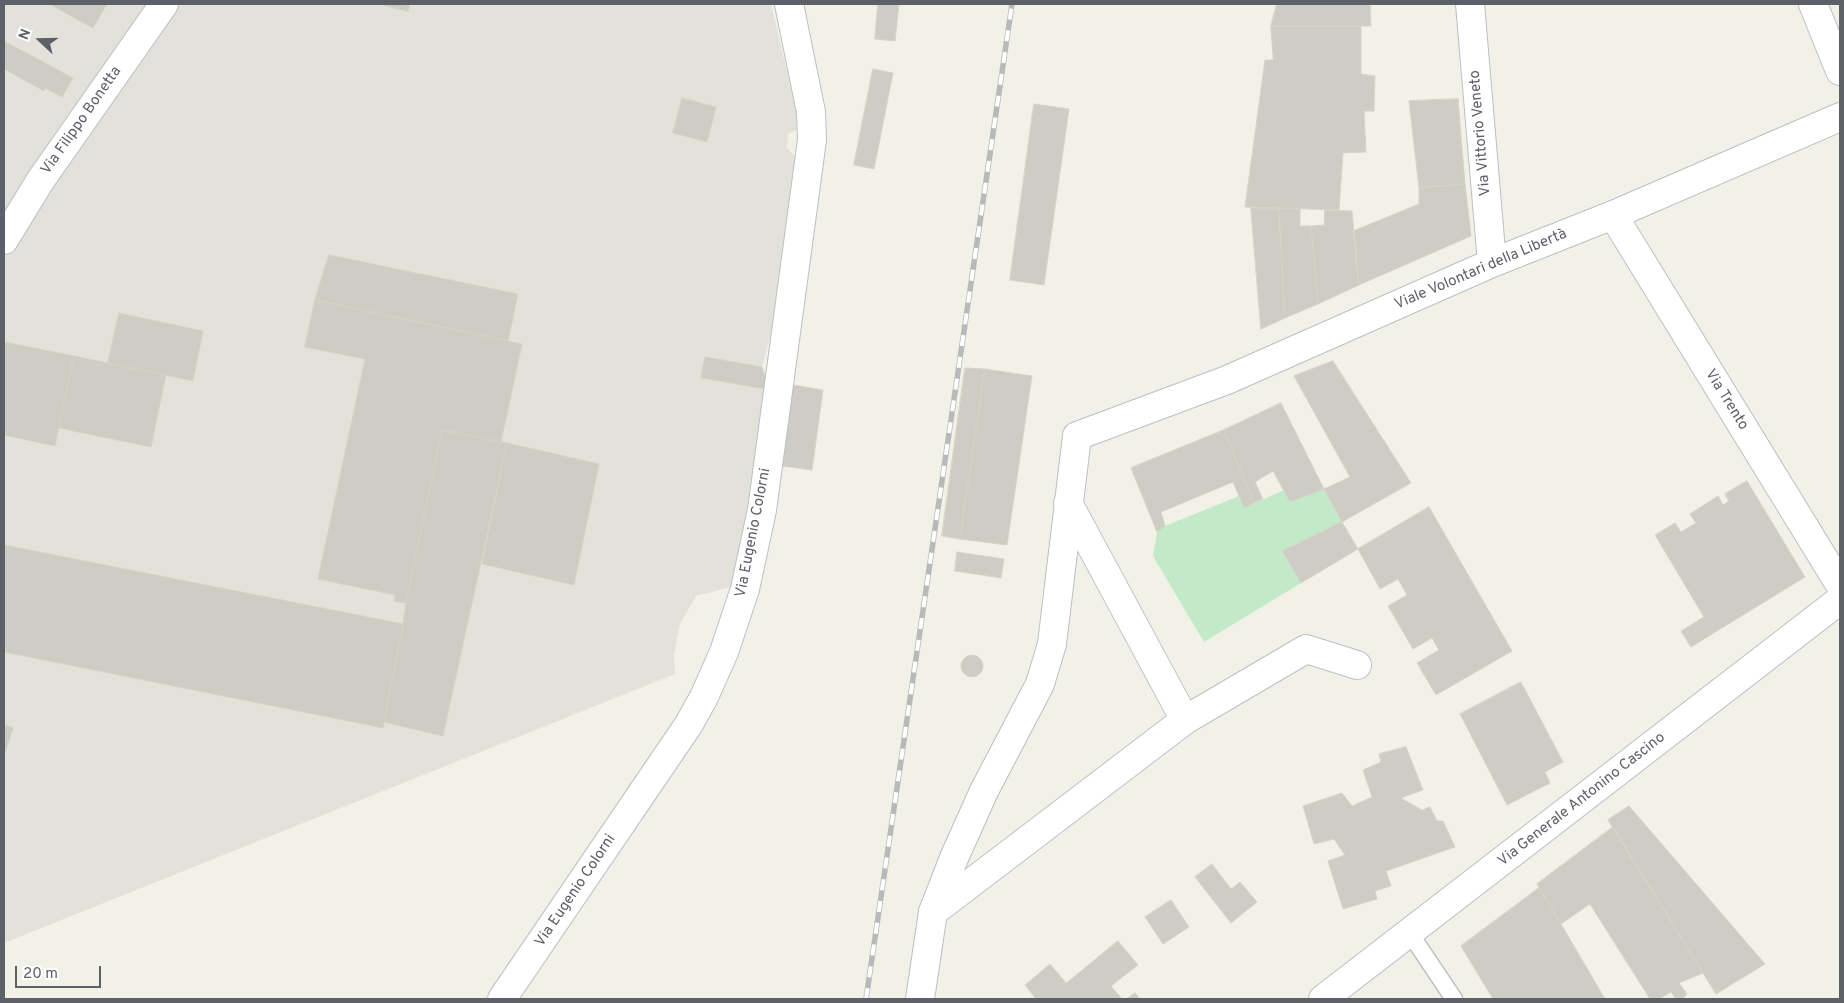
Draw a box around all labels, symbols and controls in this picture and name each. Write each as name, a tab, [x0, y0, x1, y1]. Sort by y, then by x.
north arrow	[15, 15, 65, 65]
text: N	[16, 27, 35, 42]
street label: Via Filippo Bonetta	[38, 64, 126, 178]
street label: Via Vittorio Veneto	[1467, 69, 1495, 197]
street label: Viale Volontari della Libertà	[1392, 226, 1570, 314]
street label: Via Trento	[1700, 366, 1752, 434]
street label: Via Eugenio Colorni	[733, 467, 775, 599]
street label: Via Generale Antonino Cascino	[1495, 729, 1669, 871]
street label: Via Eugenio Colorni	[532, 831, 620, 951]
scale bar	[18, 956, 104, 988]
text: 20 m	[23, 965, 58, 984]

